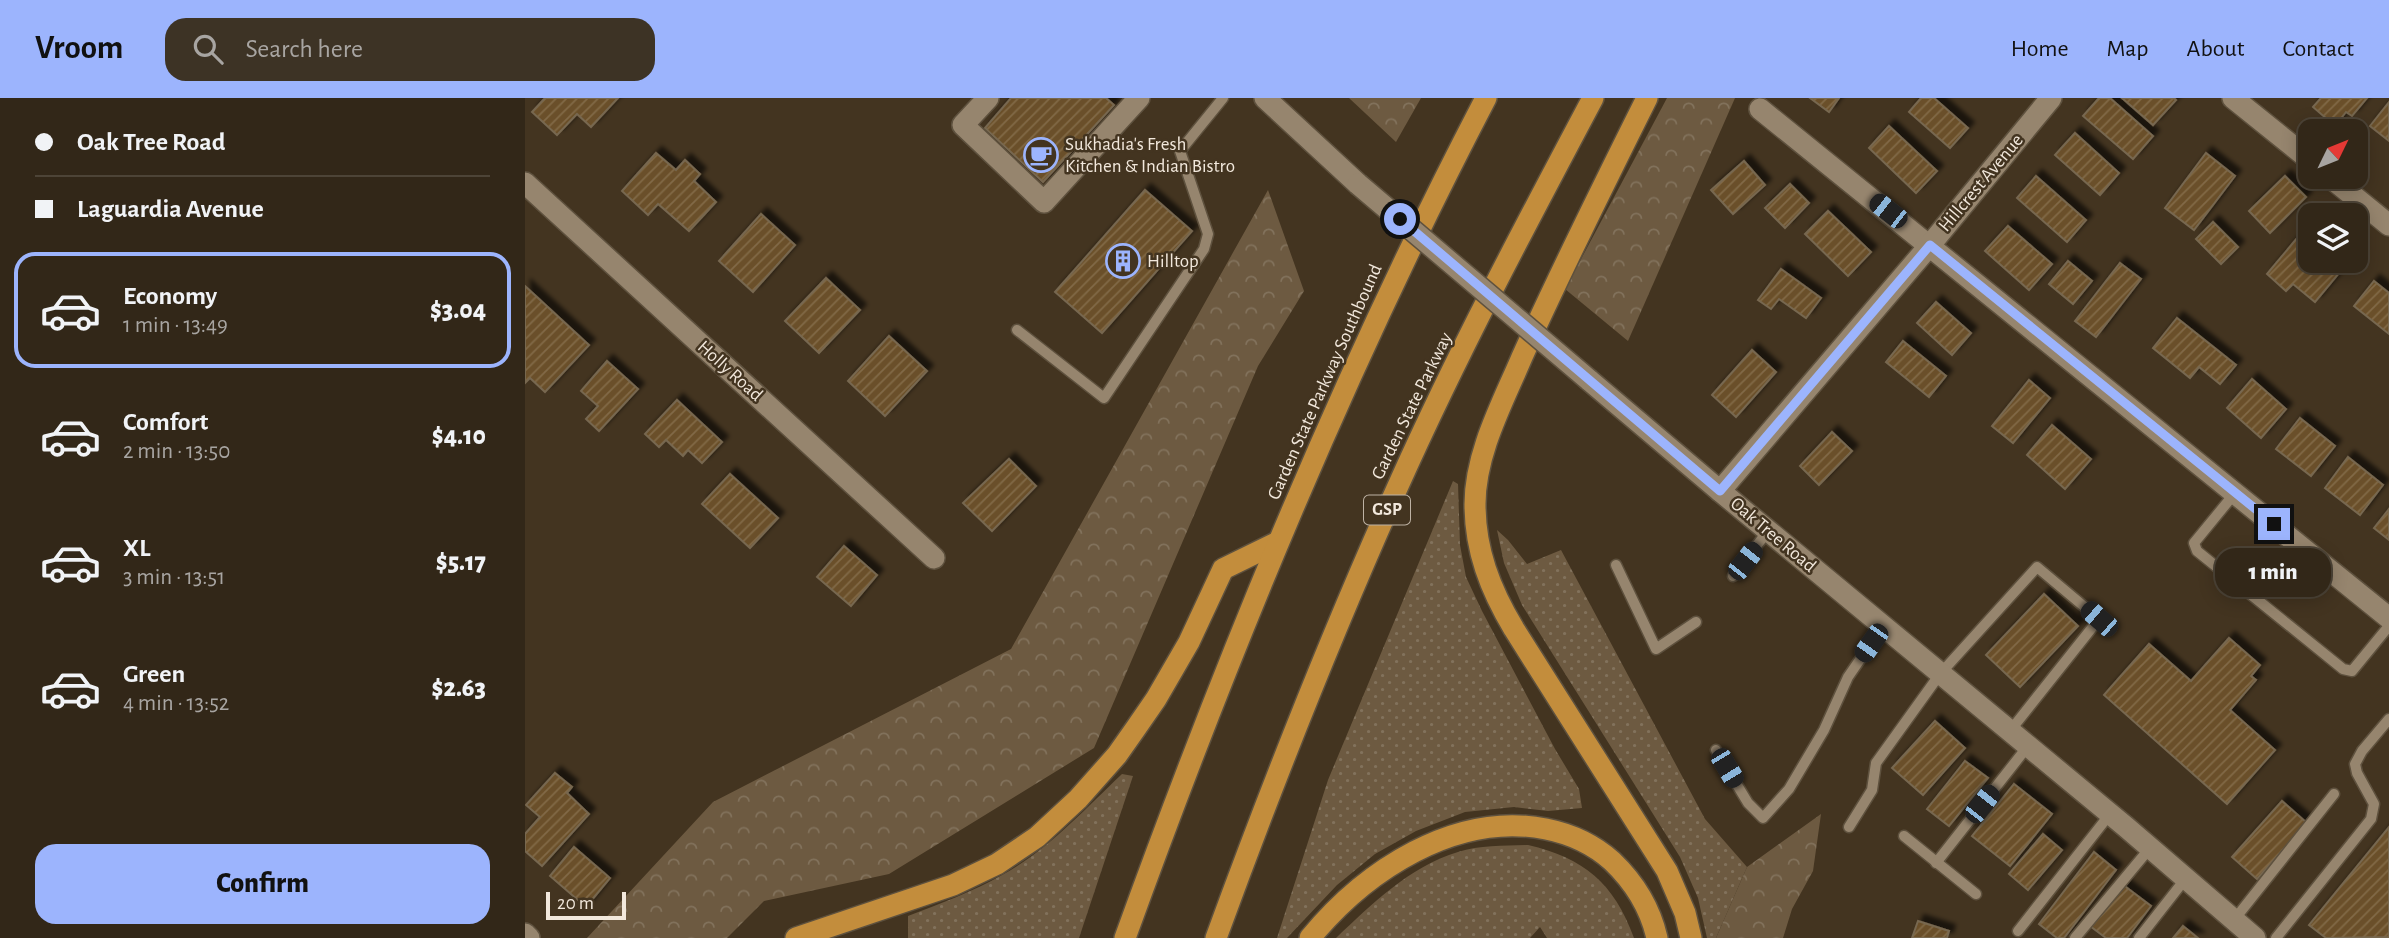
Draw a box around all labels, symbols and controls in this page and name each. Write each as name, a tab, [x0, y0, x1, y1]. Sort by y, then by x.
search box	[165, 18, 655, 81]
icon: search	[189, 30, 227, 68]
text: Vroom	[35, 32, 123, 65]
text: Search here	[245, 36, 363, 62]
text: Home	[2011, 37, 2069, 61]
text: Map	[2107, 37, 2149, 61]
text: About	[2187, 37, 2244, 61]
text: Contact	[2282, 37, 2354, 61]
north arrow	[2298, 119, 2368, 189]
map controls	[2298, 119, 2368, 273]
text: Oak Tree Road	[77, 129, 226, 155]
street label: Hillcrest Avenue	[1935, 131, 2027, 235]
place label: Sukhadia's Fresh Kitchen & Indian Bistro	[1065, 135, 1235, 176]
cafe icon: Sukhadia's Fresh Kitchen & Indian Bistro	[1022, 136, 1060, 174]
car	[1865, 190, 1912, 232]
text: Laguardia Avenue	[77, 196, 264, 222]
route start	[1384, 203, 1416, 235]
button: layers	[2298, 203, 2368, 273]
building icon: Hilltop	[1104, 242, 1142, 280]
place label: Hilltop	[1147, 252, 1199, 271]
street label: Garden State Parkway Southbound	[1264, 261, 1386, 503]
icon: car	[39, 279, 102, 342]
text: Economy	[123, 283, 217, 309]
text: $3.04	[430, 297, 486, 323]
text: 1 min · 13:49	[123, 314, 228, 337]
street label: Garden State Parkway	[1368, 330, 1456, 482]
street label: Holly Road	[694, 337, 766, 405]
icon: car	[39, 405, 102, 468]
text: Comfort	[123, 409, 208, 435]
text: $4.10	[432, 423, 486, 449]
text: 2 min · 13:50	[123, 440, 230, 463]
street label: Oak Tree Road	[1727, 494, 1820, 576]
road number: GSP	[1364, 496, 1410, 524]
route end	[2258, 508, 2290, 540]
icon: car	[39, 531, 102, 594]
text: XL	[123, 535, 150, 561]
car	[1724, 538, 1767, 584]
callout: 1 min	[2216, 548, 2332, 598]
text: $5.17	[436, 549, 486, 575]
text: 1 min	[2249, 561, 2297, 584]
text: 3 min · 13:51	[123, 566, 225, 589]
car	[2077, 597, 2122, 641]
car	[1851, 620, 1892, 666]
icon: car	[39, 657, 102, 720]
text: Green	[123, 661, 185, 687]
text: $2.63	[432, 675, 486, 701]
text: 4 min · 13:52	[123, 692, 229, 715]
car	[1708, 745, 1747, 791]
car	[1961, 781, 2004, 827]
button: Confirm	[35, 844, 490, 924]
scale bar	[546, 889, 627, 921]
text: 20 m	[557, 894, 594, 913]

